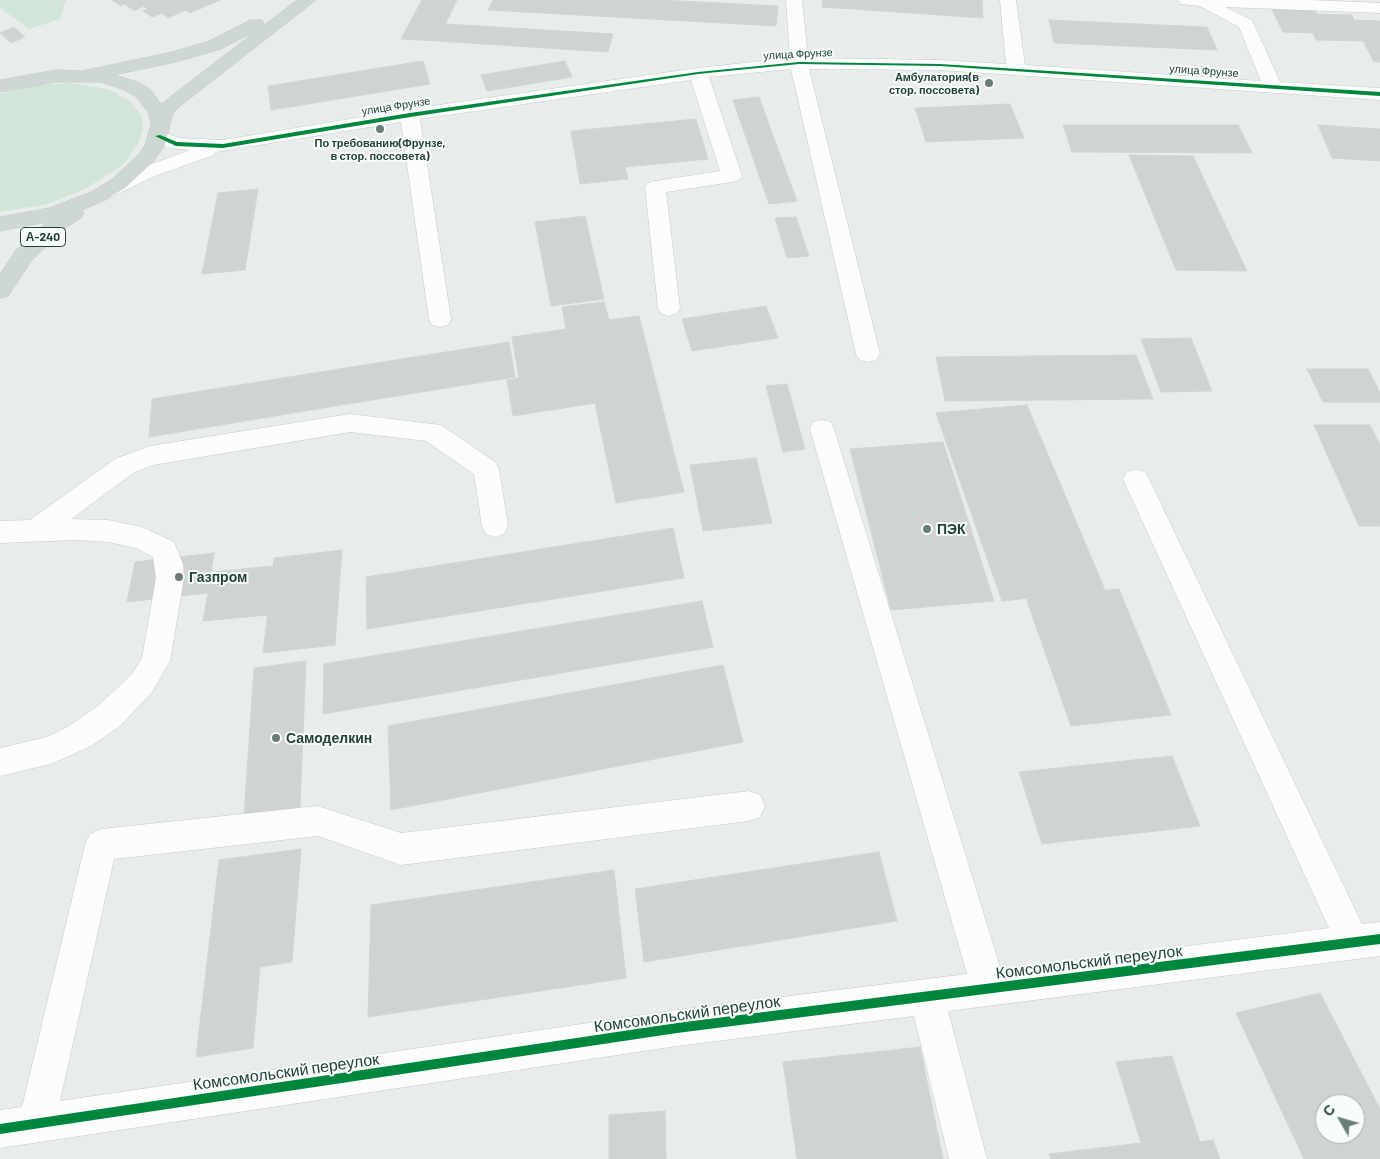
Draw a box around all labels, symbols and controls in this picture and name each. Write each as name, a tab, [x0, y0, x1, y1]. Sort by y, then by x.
street label: улица Фрунзе	[763, 46, 833, 62]
street label: улица Фрунзе	[1169, 62, 1239, 80]
place label: Амбулатория(в стор. поссовета)	[889, 70, 979, 96]
marker: Амбулатория(в стор. поссовета)	[983, 77, 995, 89]
street label: улица Фрунзе	[361, 94, 431, 118]
marker: По требованию(Фрунзе, в стор. поссовета)	[374, 123, 386, 135]
place label: По требованию(Фрунзе, в стор. поссовета)	[315, 136, 445, 162]
road number: А-240	[20, 228, 66, 246]
place label: ПЭК	[937, 521, 966, 537]
marker: ПЭК	[921, 523, 933, 535]
place label: Газпром	[189, 569, 247, 585]
marker: Газпром	[173, 571, 185, 583]
place label: Самоделкин	[286, 730, 372, 746]
marker: Самоделкин	[270, 732, 282, 744]
street label: Комсомольский переулок	[995, 941, 1183, 983]
street label: Комсомольский переулок	[593, 991, 781, 1037]
street label: Комсомольский переулок	[192, 1049, 380, 1095]
north arrow	[1315, 1094, 1365, 1144]
text: С	[1319, 1101, 1338, 1119]

